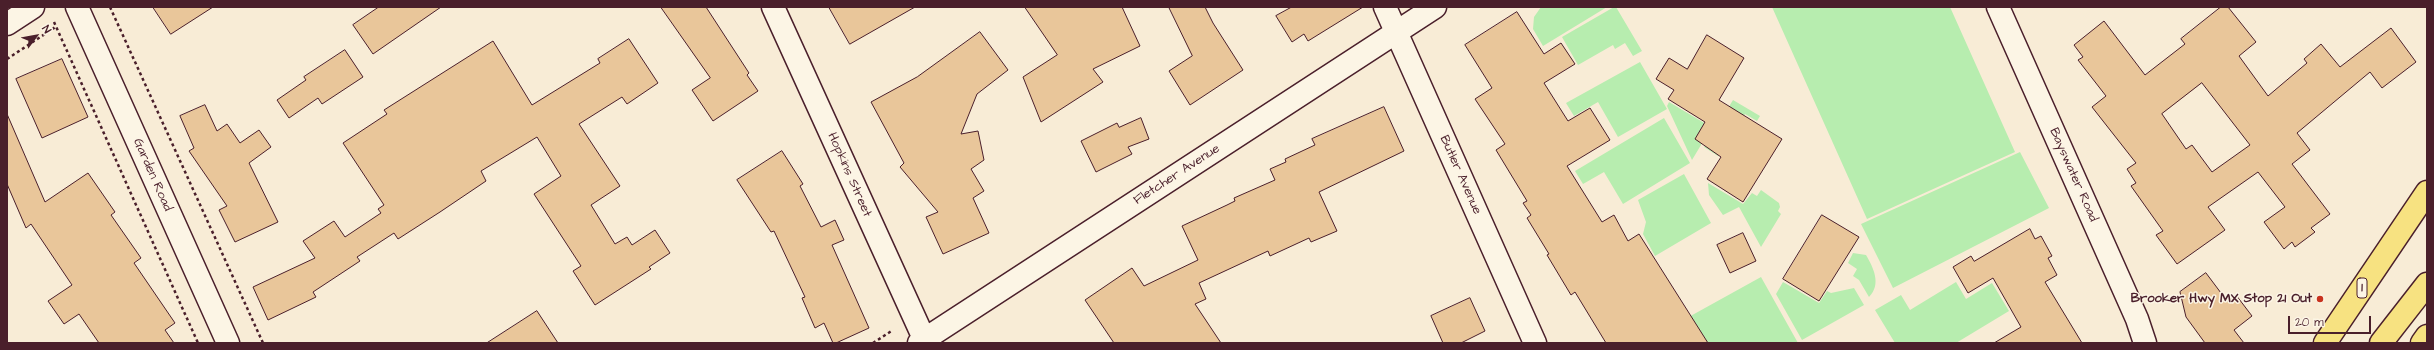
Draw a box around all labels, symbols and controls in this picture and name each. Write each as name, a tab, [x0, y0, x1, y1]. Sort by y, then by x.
north arrow	[16, 16, 56, 56]
text: N	[38, 22, 55, 36]
street label: Bayswater Road	[2045, 126, 2101, 224]
street label: Hopkins Street	[823, 130, 875, 220]
street label: Butler Avenue	[1436, 133, 1484, 217]
street label: Garden Road	[129, 136, 175, 214]
street label: Fletcher Avenue	[1131, 141, 1223, 209]
road number: 1	[2357, 278, 2367, 298]
place label: Brooker Hwy MX Stop 21 Out	[2131, 291, 2312, 307]
marker: Brooker Hwy MX Stop 21 Out	[2315, 294, 2325, 304]
scale bar	[2290, 308, 2373, 334]
text: 20 m	[2295, 314, 2324, 331]

